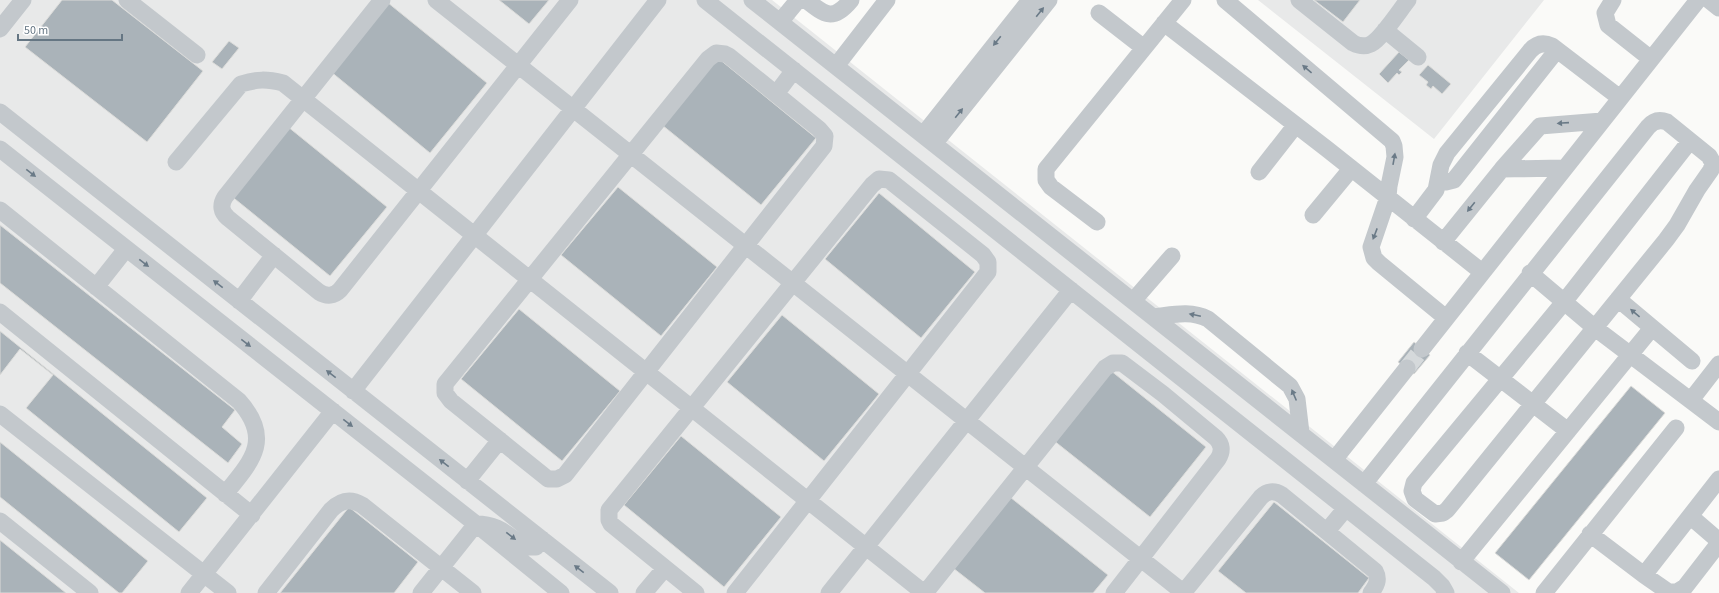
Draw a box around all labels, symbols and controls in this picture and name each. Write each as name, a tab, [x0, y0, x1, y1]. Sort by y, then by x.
one-way arrow	[1035, 6, 1044, 17]
scale bar	[18, 16, 122, 42]
text: 50 m	[24, 22, 48, 39]
one-way arrow	[993, 36, 1002, 47]
one-way arrow	[1302, 64, 1313, 73]
one-way arrow	[954, 108, 963, 119]
one-way arrow	[1557, 120, 1569, 127]
one-way arrow	[1391, 153, 1397, 165]
one-way arrow	[25, 169, 36, 178]
one-way arrow	[1467, 202, 1475, 213]
one-way arrow	[1372, 228, 1378, 240]
one-way arrow	[138, 258, 149, 267]
one-way arrow	[212, 280, 223, 288]
one-way arrow	[1629, 309, 1640, 318]
one-way arrow	[1189, 311, 1201, 317]
one-way arrow	[240, 339, 251, 347]
one-way arrow	[325, 369, 336, 378]
one-way arrow	[1291, 389, 1297, 401]
one-way arrow	[343, 419, 354, 427]
one-way arrow	[438, 458, 449, 467]
one-way arrow	[506, 532, 517, 540]
one-way arrow	[574, 564, 585, 573]

